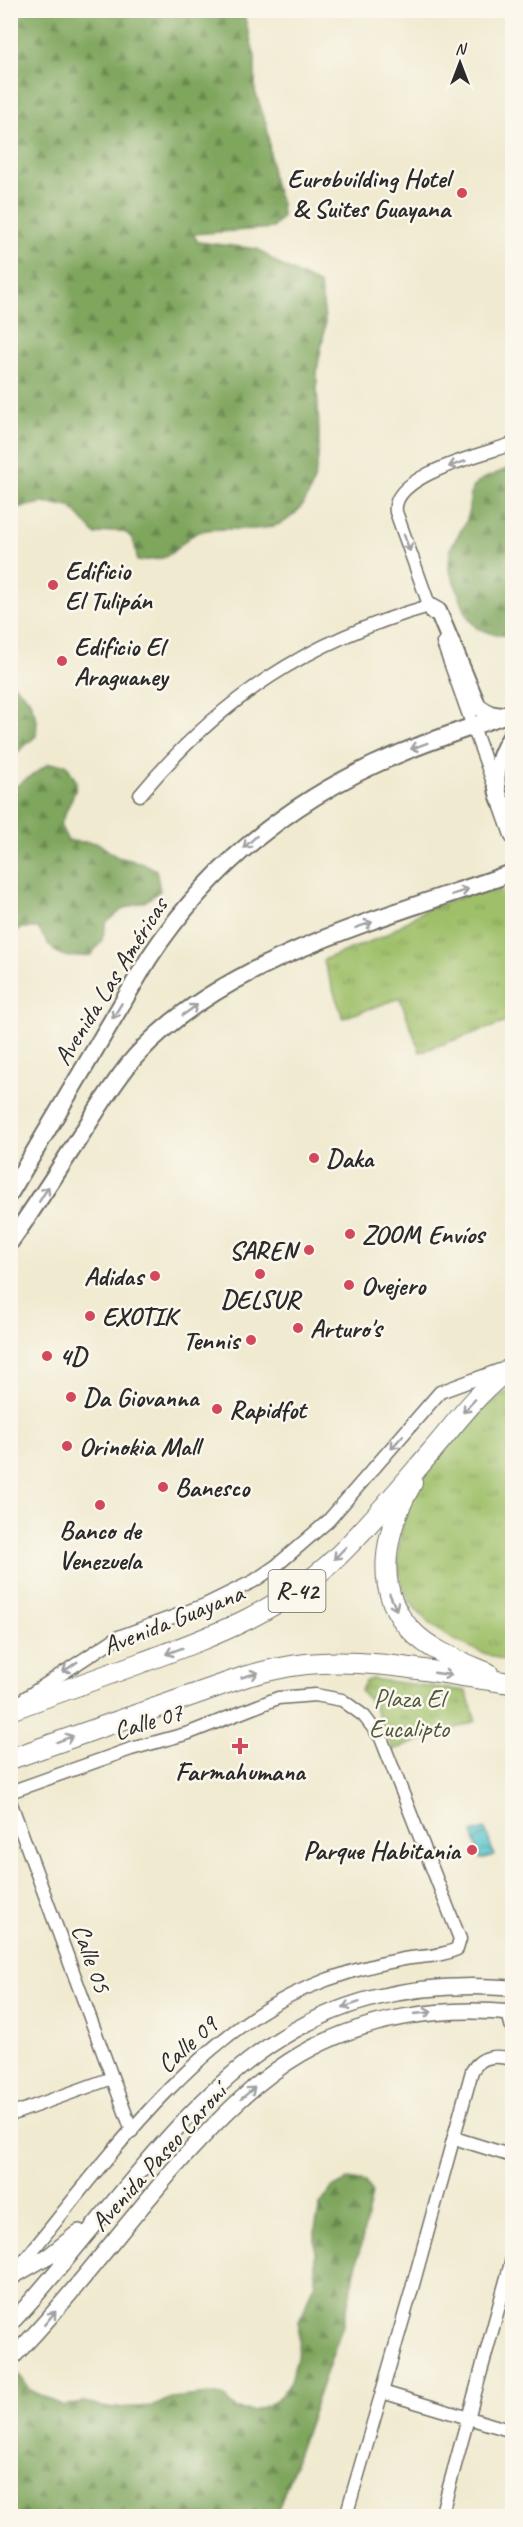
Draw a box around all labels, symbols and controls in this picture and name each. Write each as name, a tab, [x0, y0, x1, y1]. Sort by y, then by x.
north arrow	[430, 33, 490, 93]
text: N	[455, 39, 468, 59]
place label: Eurobuilding Hotel & Suites Guayana	[287, 162, 454, 225]
marker: Eurobuilding Hotel & Suites Guayana	[455, 186, 469, 200]
one-way arrow	[448, 459, 467, 470]
one-way arrow	[402, 533, 413, 552]
place label: Edificio El Tulipán	[65, 554, 153, 617]
marker: Edificio El Tulipán	[46, 578, 60, 592]
place label: Edificio El Araguaney	[74, 630, 170, 693]
marker: Edificio El Araguaney	[55, 654, 69, 668]
one-way arrow	[410, 741, 429, 752]
one-way arrow	[243, 835, 258, 849]
one-way arrow	[450, 885, 468, 896]
street label: Avenida Las Américas	[46, 890, 176, 1071]
one-way arrow	[355, 919, 374, 930]
one-way arrow	[111, 1002, 123, 1019]
one-way arrow	[181, 1004, 198, 1016]
place label: Daka	[326, 1142, 376, 1175]
marker: Daka	[307, 1151, 321, 1165]
one-way arrow	[38, 1186, 50, 1203]
place label: ZOOM Envíos	[362, 1218, 487, 1251]
marker: ZOOM Envíos	[343, 1227, 357, 1241]
place label: SAREN	[229, 1234, 301, 1267]
marker: SAREN	[302, 1243, 316, 1257]
place label: Adidas	[84, 1260, 146, 1293]
marker: DELSUR	[253, 1267, 267, 1281]
marker: Adidas	[148, 1269, 162, 1283]
place label: Ovejero	[361, 1269, 427, 1302]
marker: Ovejero	[342, 1278, 356, 1292]
place label: DELSUR	[221, 1283, 303, 1316]
place label: EXOTIK	[102, 1300, 181, 1333]
marker: EXOTIK	[83, 1309, 97, 1323]
place label: Arturo's	[310, 1312, 384, 1345]
marker: Arturo's	[291, 1321, 305, 1335]
place label: Tennis	[183, 1324, 242, 1357]
marker: Tennis	[244, 1333, 258, 1347]
place label: 4D	[59, 1340, 89, 1373]
marker: 4D	[40, 1349, 54, 1363]
place label: Da Giovanna	[83, 1381, 201, 1414]
marker: Da Giovanna	[64, 1390, 78, 1404]
place label: Rapidfot	[229, 1393, 308, 1426]
one-way arrow	[462, 1398, 476, 1413]
marker: Rapidfot	[210, 1402, 224, 1416]
place label: Orinokia Mall	[79, 1430, 204, 1463]
one-way arrow	[390, 1434, 404, 1449]
marker: Orinokia Mall	[60, 1439, 74, 1453]
place label: Banesco	[175, 1471, 251, 1504]
marker: Banesco	[156, 1480, 170, 1494]
marker: Banco de Venezuela	[93, 1498, 107, 1512]
place label: Banco de Venezuela	[58, 1514, 144, 1577]
one-way arrow	[333, 1545, 348, 1560]
road number: R-42	[268, 1570, 326, 1612]
street label: Avenida Guayana	[98, 1576, 250, 1663]
one-way arrow	[388, 1593, 400, 1611]
one-way arrow	[165, 1646, 184, 1657]
one-way arrow	[62, 1662, 79, 1674]
one-way arrow	[432, 1668, 452, 1679]
one-way arrow	[240, 1669, 259, 1680]
park label: Plaza El Eucalipto	[369, 1682, 451, 1745]
street label: Calle 07	[110, 1695, 188, 1748]
one-way arrow	[56, 1733, 74, 1744]
marker: Farmahumana	[233, 1739, 247, 1753]
place label: Farmahumana	[175, 1755, 307, 1788]
place label: Parque Habitania	[303, 1834, 462, 1867]
marker: Parque Habitania	[465, 1843, 479, 1857]
street label: Calle 05	[64, 1919, 120, 1998]
one-way arrow	[342, 2000, 361, 2011]
street label: Calle 09	[150, 2007, 226, 2080]
one-way arrow	[413, 2008, 433, 2019]
street label: Avenida Paseo Caroní	[83, 2073, 237, 2238]
one-way arrow	[240, 2086, 256, 2099]
one-way arrow	[44, 2310, 57, 2326]

